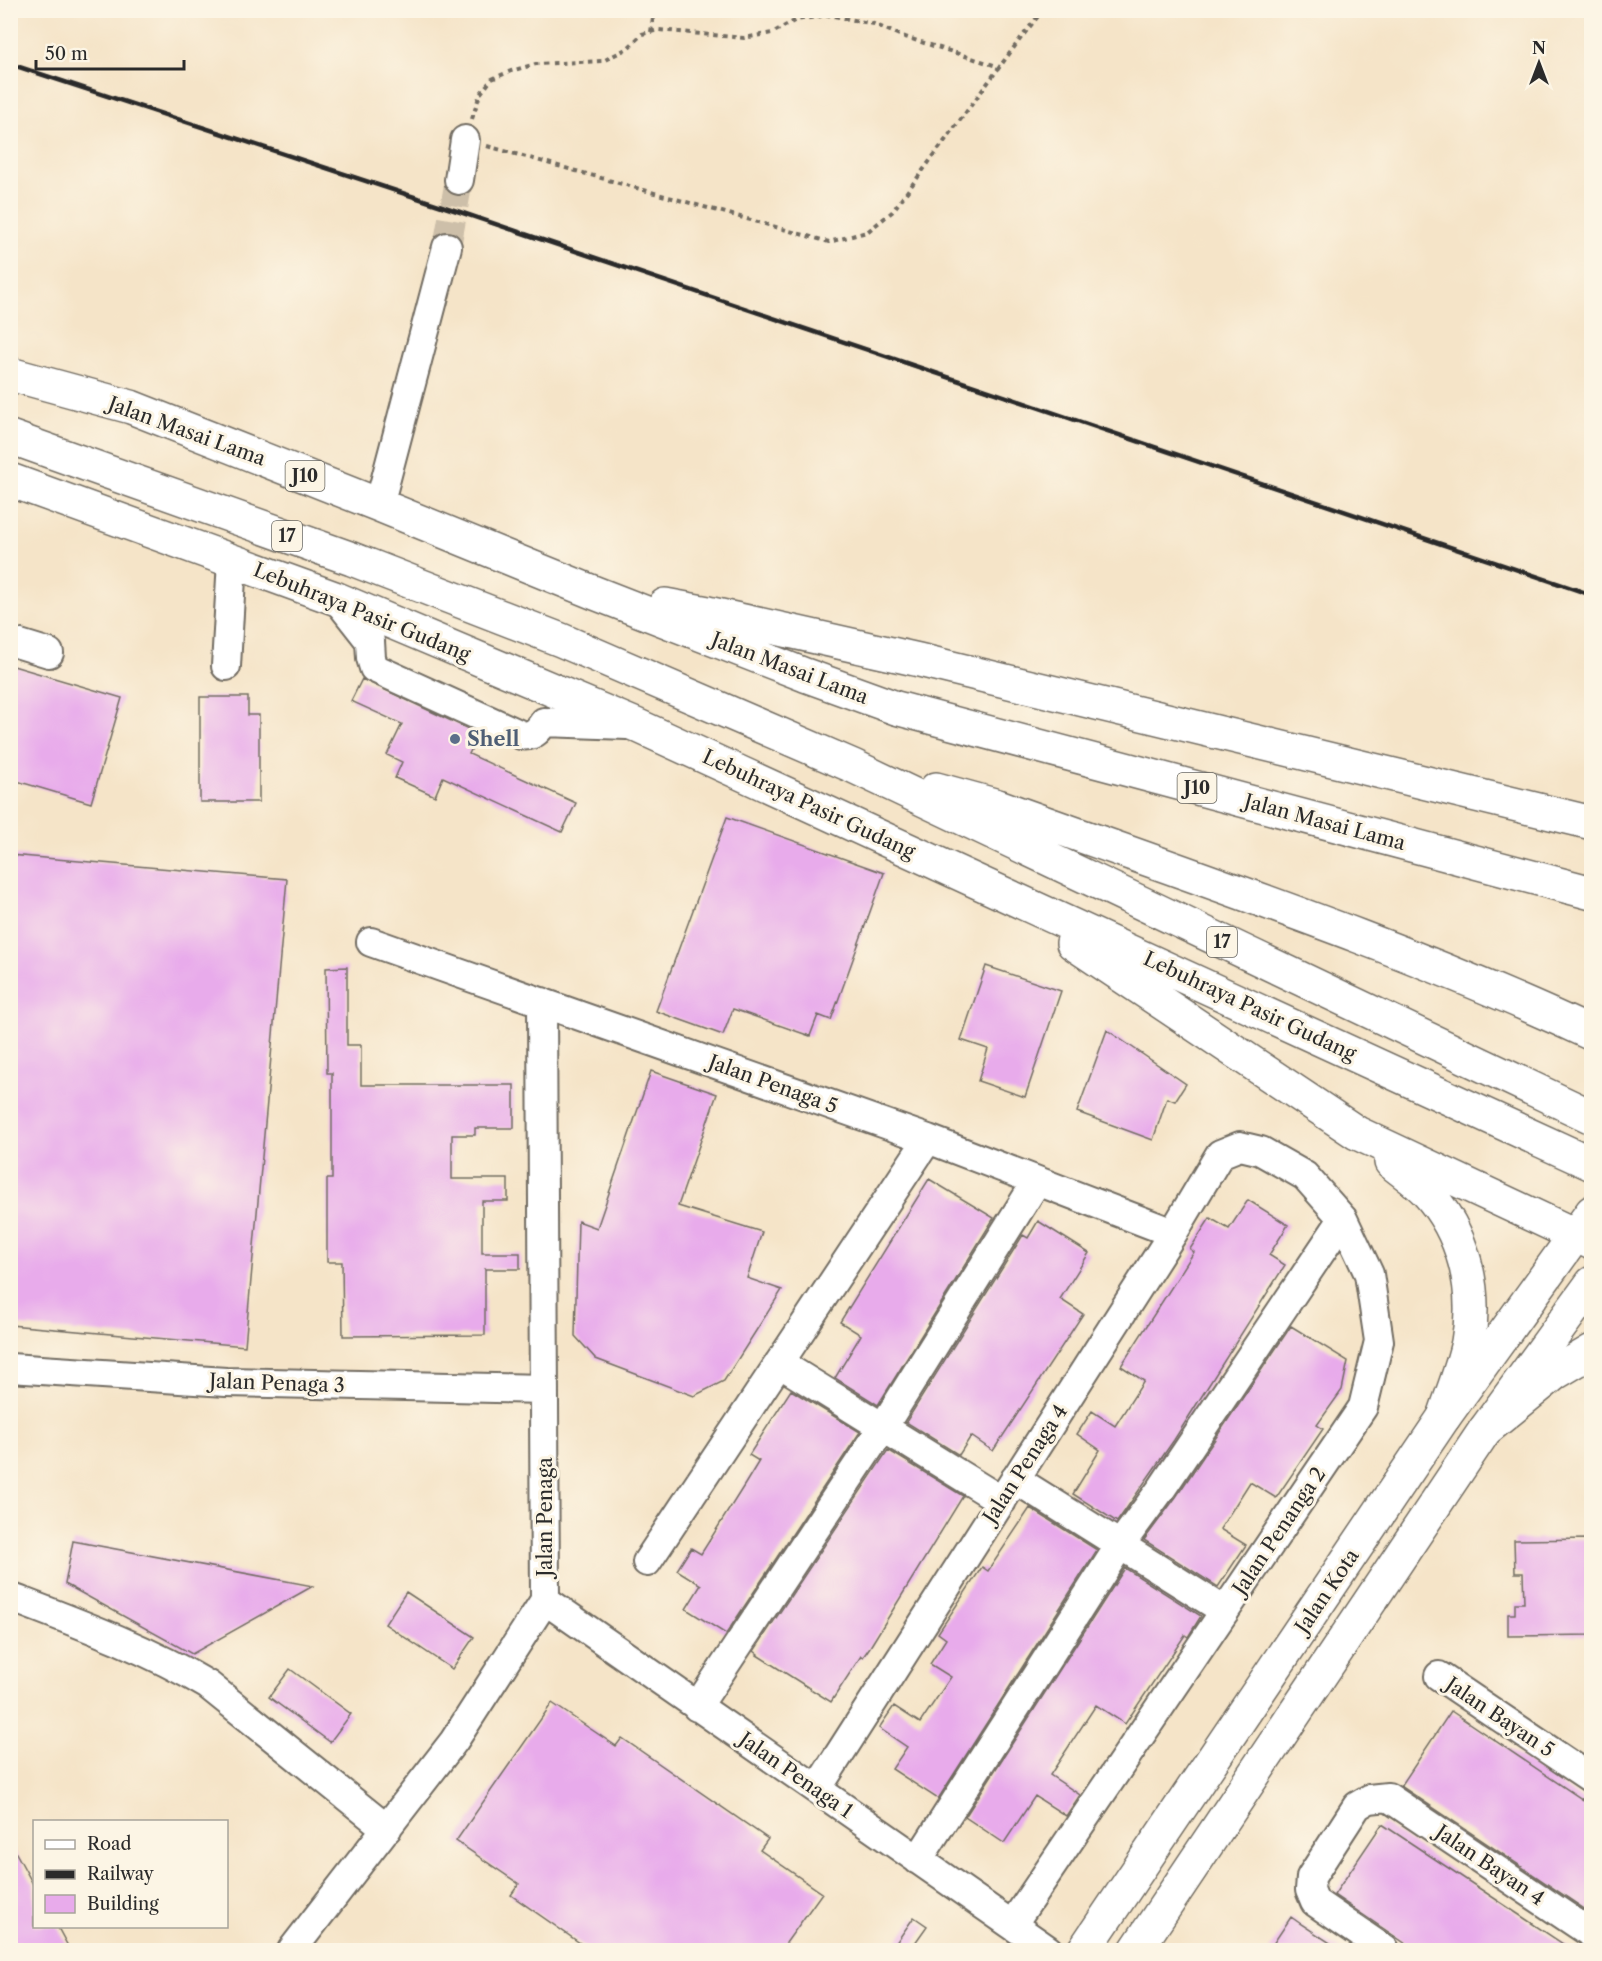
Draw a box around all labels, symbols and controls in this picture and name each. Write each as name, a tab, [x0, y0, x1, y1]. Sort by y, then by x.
scale bar	[36, 33, 184, 71]
north arrow	[1509, 33, 1569, 93]
text: N	[1532, 38, 1546, 58]
text: 50 m	[45, 43, 88, 65]
street label: Jalan Masai Lama	[102, 390, 269, 471]
road number: J10	[286, 461, 324, 491]
road number: 17	[272, 521, 302, 551]
street label: Lebuhraya Pasir Gudang	[250, 557, 474, 667]
street label: Jalan Masai Lama	[706, 626, 872, 709]
place label: Shell	[467, 727, 520, 751]
marker: Shell	[448, 732, 462, 746]
street label: Lebuhraya Pasir Gudang	[699, 744, 919, 864]
road number: J10	[1178, 773, 1216, 803]
street label: Jalan Masai Lama	[1239, 788, 1409, 855]
road number: 17	[1207, 927, 1237, 957]
street label: Lebuhraya Pasir Gudang	[1140, 946, 1360, 1066]
street label: Jalan Penaga 5	[702, 1049, 841, 1118]
street label: Jalan Penaga 3	[206, 1369, 345, 1397]
street label: Jalan Penaga 4	[976, 1400, 1072, 1530]
street label: Jalan Penaga	[533, 1457, 557, 1580]
street label: Jalan Penanga 2	[1226, 1463, 1331, 1602]
street label: Jalan Kota	[1288, 1544, 1364, 1640]
street label: Jalan Bayan 5	[1439, 1670, 1559, 1762]
street label: Jalan Penaga 1	[732, 1725, 858, 1823]
street label: Jalan Bayan 4	[1428, 1818, 1549, 1910]
legend	[33, 1820, 228, 1928]
text: Road	[87, 1833, 132, 1855]
text: Railway	[87, 1863, 155, 1885]
text: Building	[87, 1893, 159, 1915]

